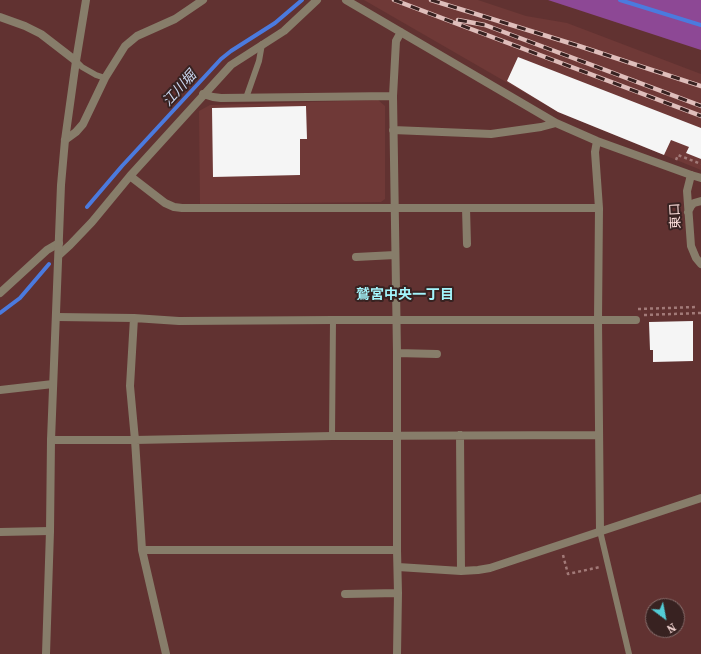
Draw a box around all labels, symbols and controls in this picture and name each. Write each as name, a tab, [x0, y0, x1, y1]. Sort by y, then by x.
water label: 江川堀	[160, 68, 200, 110]
street label: 東口	[668, 203, 684, 229]
district label: 鷲宮中央一丁目	[356, 287, 454, 303]
north arrow	[645, 598, 685, 638]
text: N	[664, 619, 678, 636]

